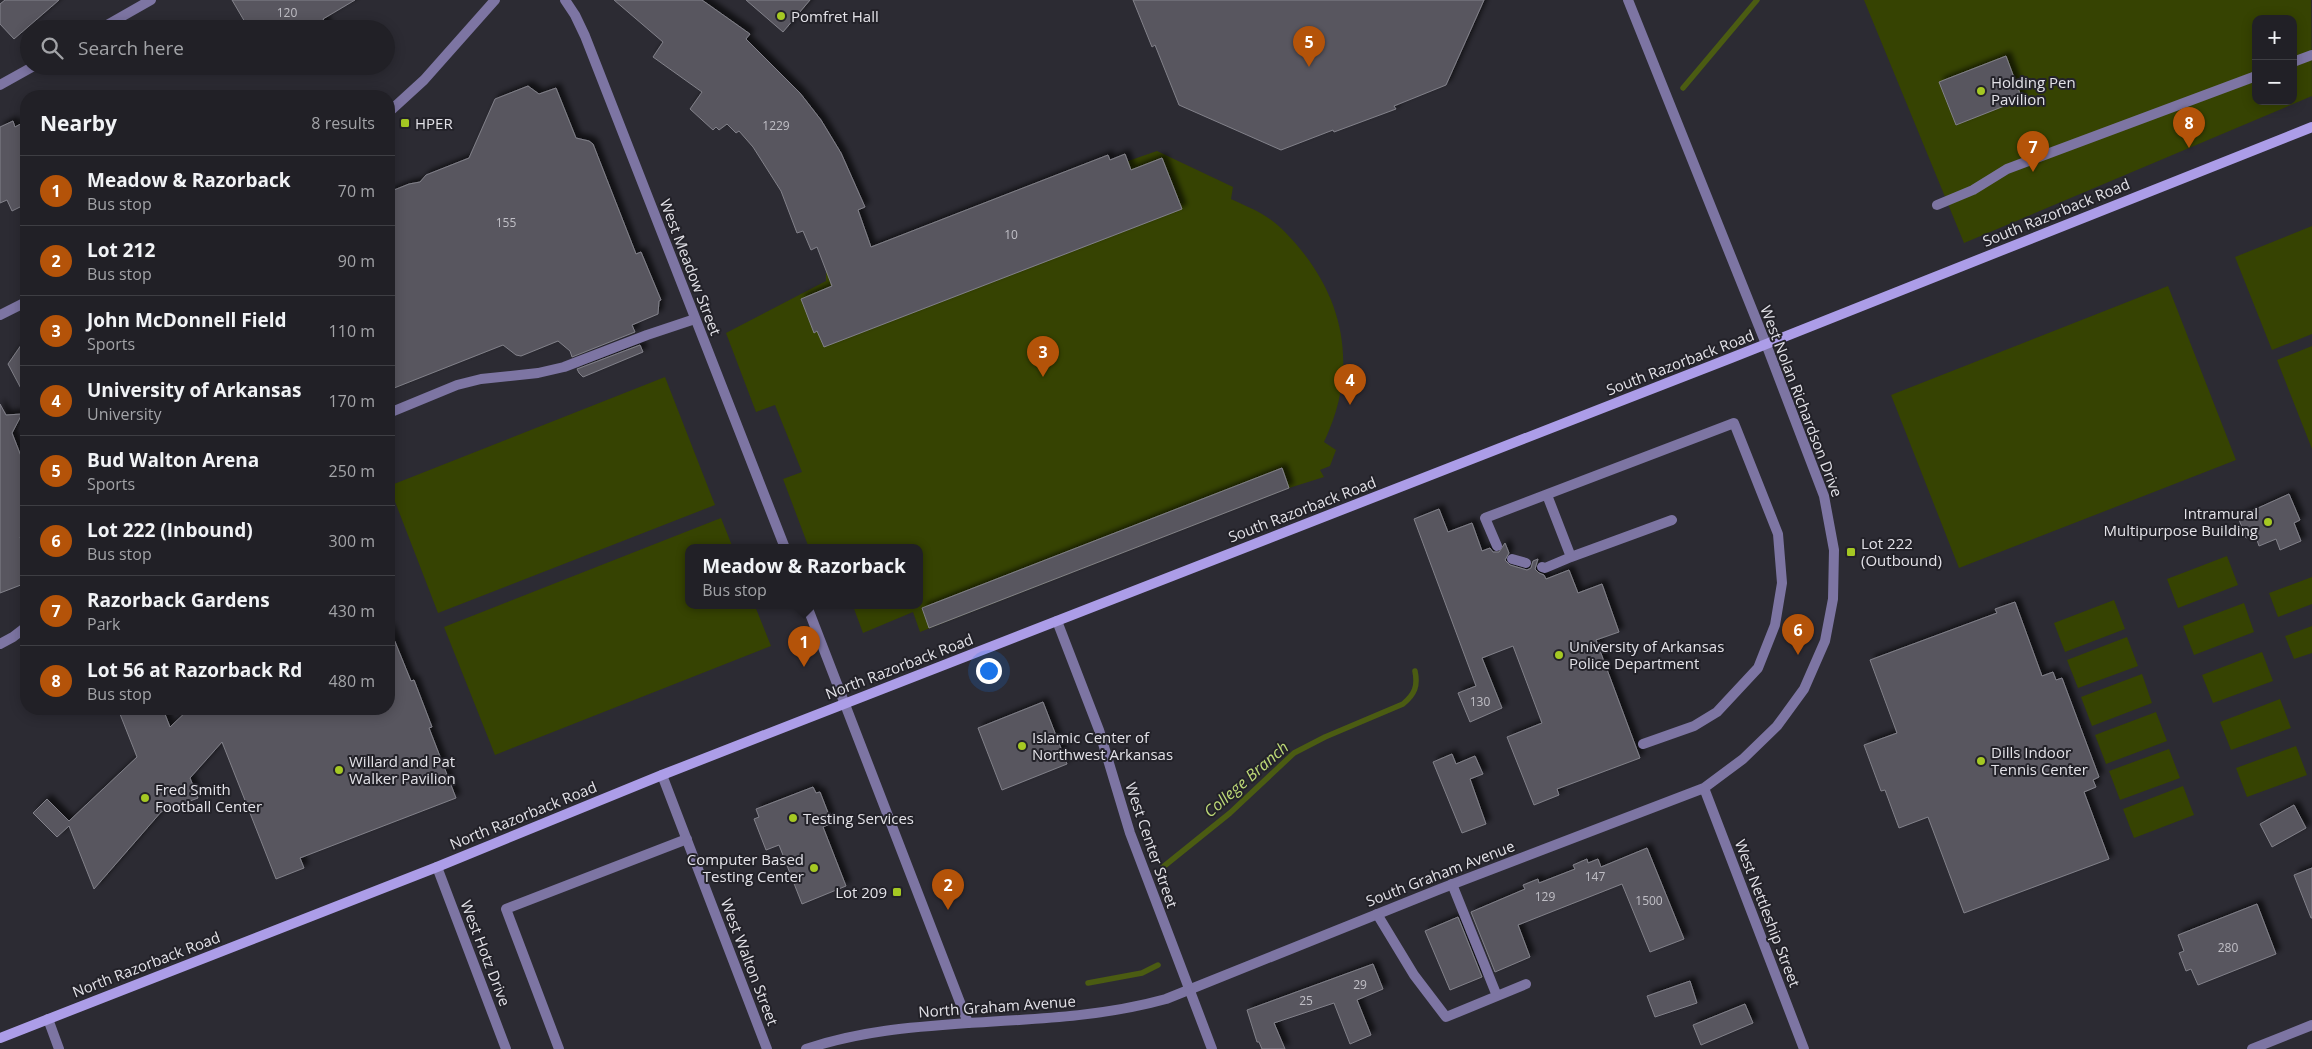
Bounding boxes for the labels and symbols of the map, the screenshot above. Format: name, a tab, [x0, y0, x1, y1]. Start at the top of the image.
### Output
house number: 120	[277, 4, 297, 21]
place label: Pomfret Hall	[791, 6, 879, 26]
marker: Pomfret Hall	[775, 10, 787, 22]
pin: 5	[1293, 26, 1325, 67]
place label: Holding Pen Pavilion	[1991, 72, 2076, 109]
marker: Holding Pen Pavilion	[1975, 85, 1987, 97]
pin: 8	[2173, 107, 2205, 148]
place label: HPER	[415, 113, 453, 133]
marker: HPER	[399, 117, 411, 129]
house number: 1229	[762, 117, 790, 134]
pin: 7	[2017, 131, 2049, 172]
street label: South Razorback Road	[1979, 173, 2133, 251]
street label: West Meadow Street	[656, 196, 726, 338]
house number: 155	[496, 214, 516, 231]
house number: 10	[1004, 226, 1018, 243]
street label: West Nolan Richardson Drive	[1756, 303, 1848, 499]
street label: South Razorback Road	[1603, 325, 1757, 399]
pin: 3	[1027, 336, 1059, 377]
pin: 4	[1334, 364, 1366, 405]
street label: South Razorback Road	[1225, 472, 1379, 546]
place label: Intramural Multipurpose Building	[2103, 503, 2258, 540]
marker: Intramural Multipurpose Building	[2262, 516, 2274, 528]
place label: Lot 222 (Outbound)	[1861, 533, 1942, 570]
marker: Lot 222 (Outbound)	[1845, 546, 1857, 558]
pin: 6	[1782, 614, 1814, 655]
pin: 1	[788, 626, 820, 667]
street label: North Razorback Road	[822, 629, 976, 703]
place label: University of Arkansas Police Department	[1569, 636, 1724, 673]
marker: University of Arkansas Police Department	[1553, 649, 1565, 661]
your location	[976, 658, 1002, 684]
house number: 130	[1470, 693, 1490, 710]
place label: Islamic Center of Northwest Arkansas	[1032, 727, 1173, 764]
water label: College Branch	[1199, 736, 1293, 822]
marker: Islamic Center of Northwest Arkansas	[1016, 740, 1028, 752]
place label: Dills Indoor Tennis Center	[1991, 742, 2088, 779]
place label: Willard and Pat Walker Pavilion	[349, 751, 456, 788]
marker: Dills Indoor Tennis Center	[1975, 755, 1987, 767]
marker: Willard and Pat Walker Pavilion	[333, 764, 345, 776]
street label: North Razorback Road	[446, 776, 600, 854]
place label: Fred Smith Football Center	[155, 779, 262, 816]
street label: West Center Street	[1121, 780, 1183, 910]
marker: Fred Smith Football Center	[139, 792, 151, 804]
place label: Testing Services	[803, 808, 914, 828]
marker: Testing Services	[787, 812, 799, 824]
street label: South Graham Avenue	[1363, 835, 1517, 911]
street label: West Nettleship Street	[1731, 836, 1805, 990]
place label: Computer Based Testing Center	[687, 849, 804, 886]
marker: Computer Based Testing Center	[808, 862, 820, 874]
house number: 147	[1585, 868, 1605, 885]
pin: 2	[932, 869, 964, 910]
place label: Lot 209	[835, 882, 887, 902]
marker: Lot 209	[891, 886, 903, 898]
house number: 129	[1535, 888, 1555, 905]
house number: 1500	[1635, 892, 1663, 909]
street label: West Walton Street	[717, 896, 783, 1028]
street label: West Hotz Drive	[457, 897, 515, 1009]
street label: North Razorback Road	[69, 927, 223, 1001]
house number: 280	[2218, 939, 2238, 956]
house number: 29	[1353, 976, 1367, 993]
street label: North Graham Avenue	[918, 991, 1076, 1021]
house number: 25	[1299, 992, 1313, 1009]

